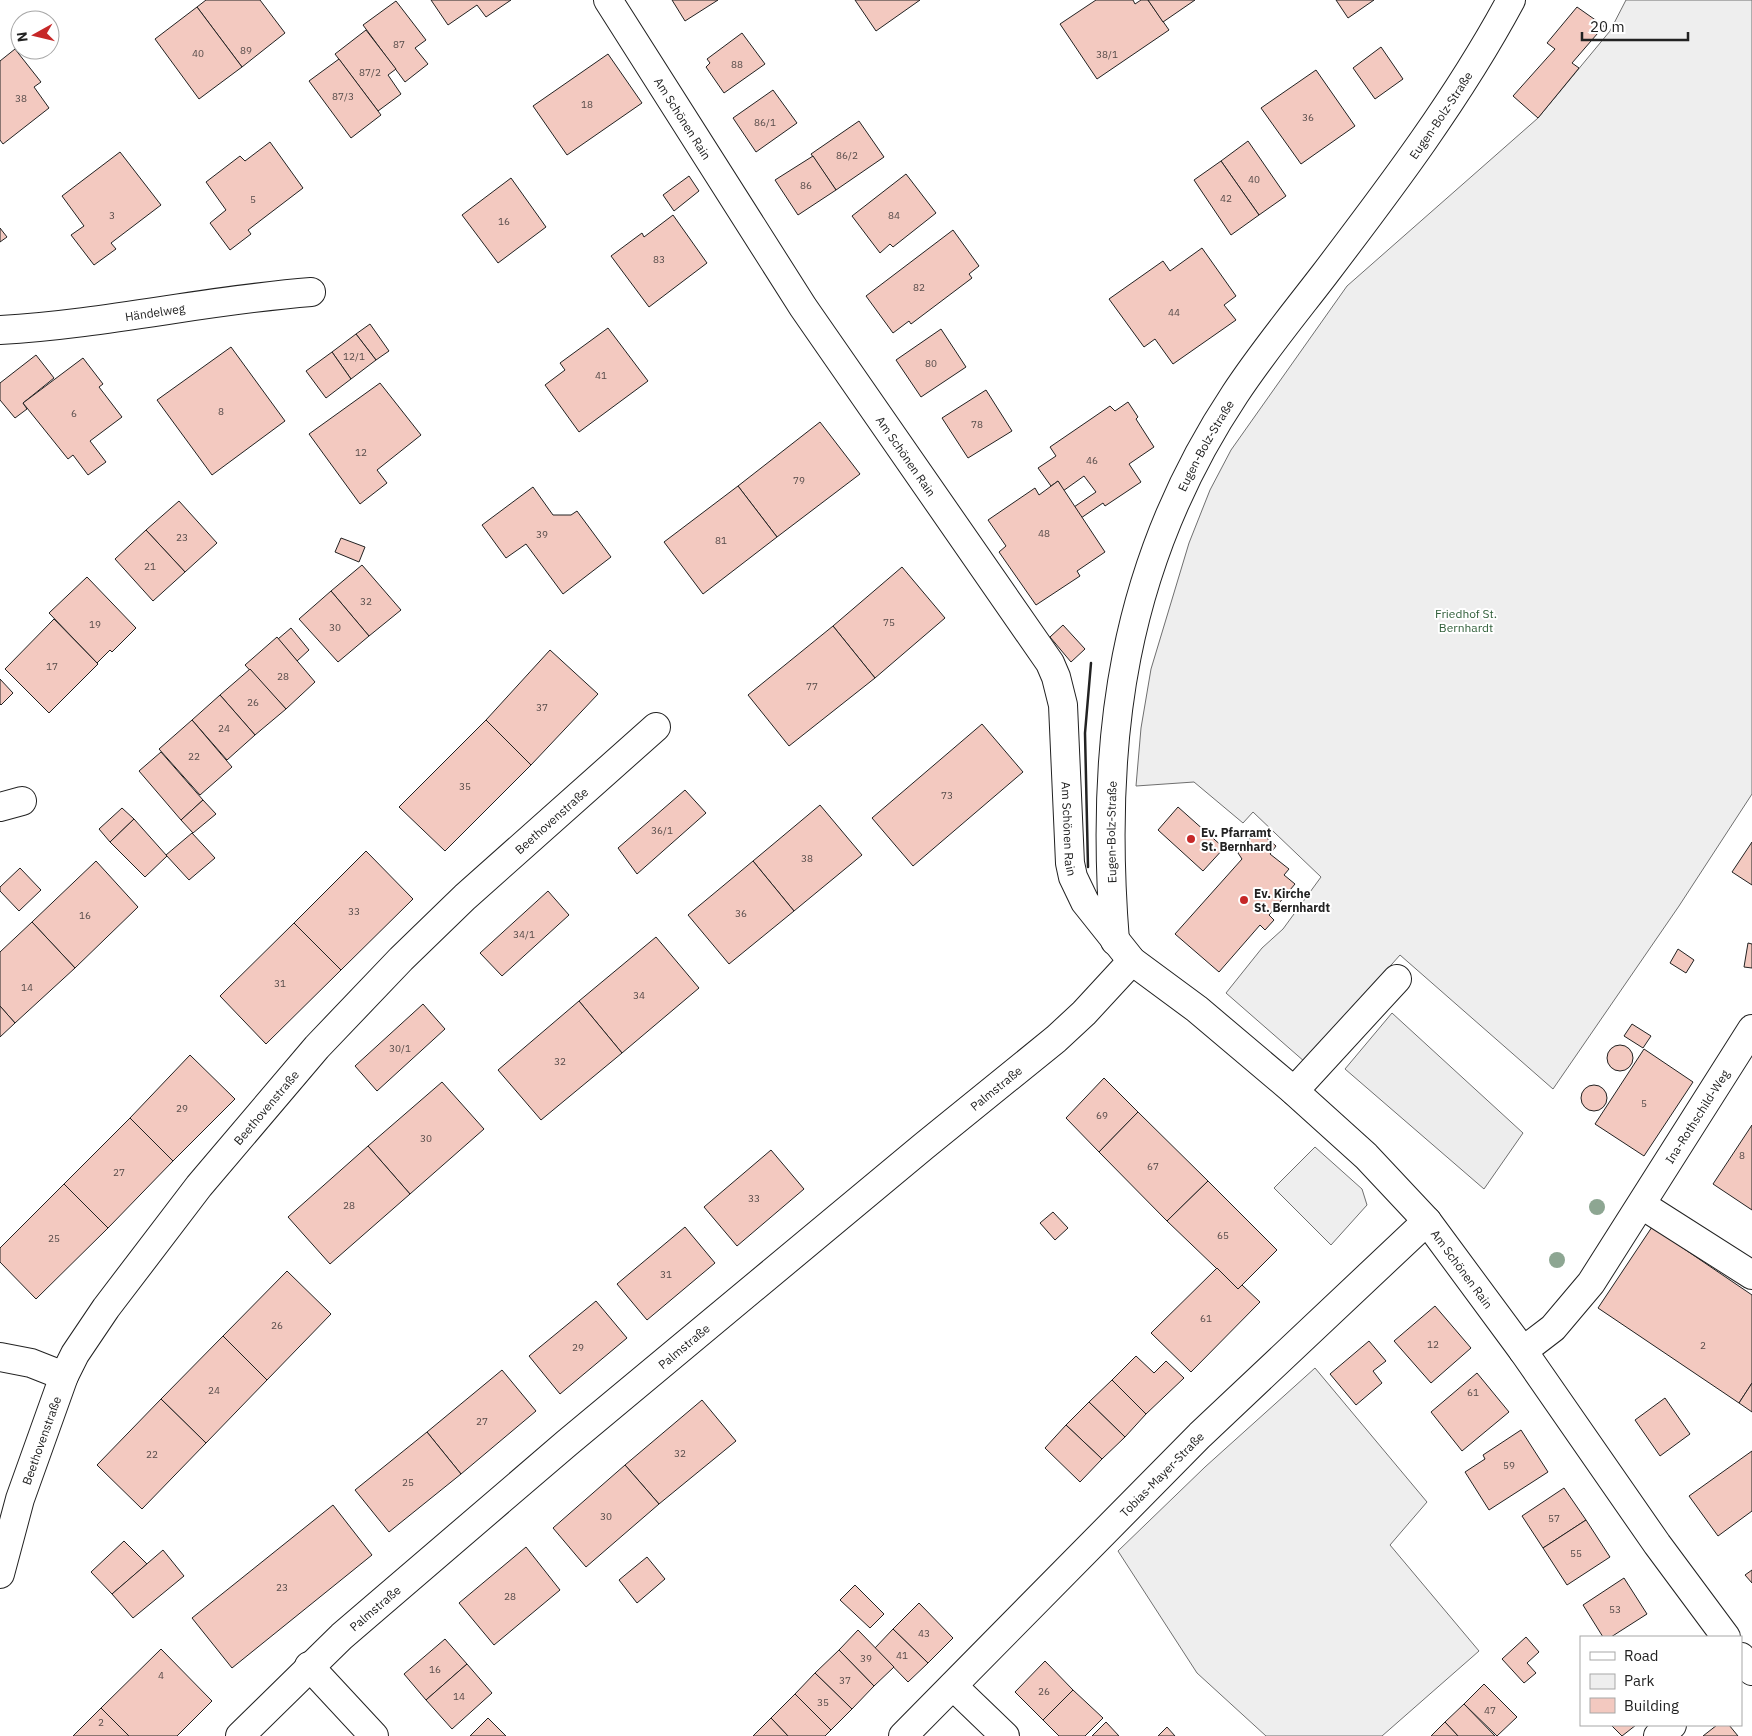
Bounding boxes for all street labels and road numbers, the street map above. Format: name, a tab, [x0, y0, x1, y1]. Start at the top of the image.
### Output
street label: Eugen-Bolz-Straße	[1405, 68, 1475, 162]
street label: Am Schönen Rain	[651, 74, 715, 162]
street label: Händelweg	[124, 300, 187, 324]
street label: Eugen-Bolz-Straße	[1174, 397, 1237, 494]
street label: Am Schönen Rain	[873, 413, 939, 499]
street label: Eugen-Bolz-Straße	[1103, 780, 1119, 883]
street label: Am Schönen Rain	[1059, 781, 1080, 877]
street label: Beethovenstraße	[511, 784, 591, 857]
street label: Palmstraße	[967, 1062, 1025, 1113]
street label: Ina-Rothschild-Weg	[1661, 1066, 1732, 1166]
street label: Beethovenstraße	[230, 1067, 302, 1148]
street label: Am Schönen Rain	[1428, 1226, 1496, 1311]
street label: Palmstraße	[655, 1320, 713, 1372]
street label: Beethovenstraße	[18, 1394, 64, 1487]
street label: Tobias-Mayer-Straße	[1116, 1428, 1207, 1520]
street label: Palmstraße	[346, 1582, 404, 1634]

